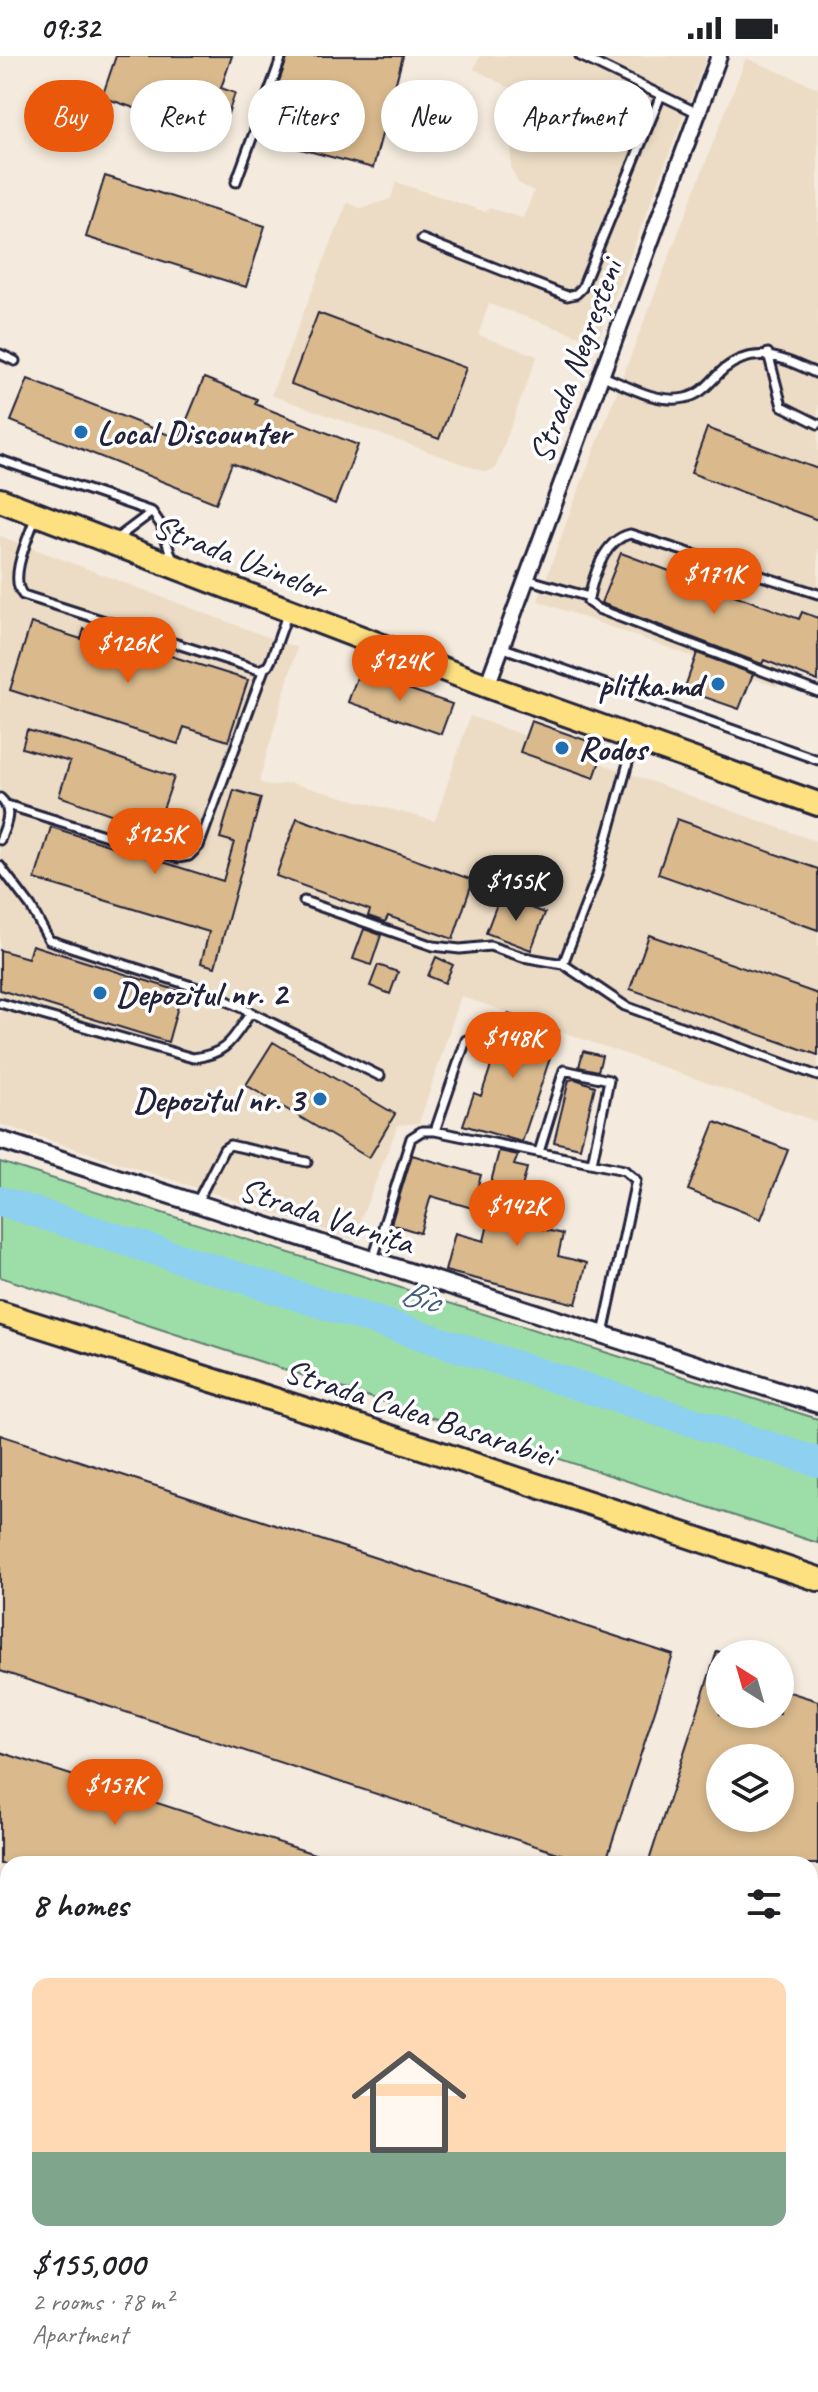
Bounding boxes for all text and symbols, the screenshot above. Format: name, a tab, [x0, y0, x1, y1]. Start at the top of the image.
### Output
text: 09:32	[40, 9, 100, 47]
chip: Buy	[24, 80, 114, 152]
chip: Rent	[130, 80, 232, 152]
chip: Filters	[248, 80, 365, 152]
chip: New	[381, 80, 478, 152]
chip: Apartment	[494, 80, 653, 152]
street label: Strada Negreșteni	[519, 250, 633, 469]
place label: Local Discounter	[97, 411, 294, 454]
marker: Local Discounter	[72, 423, 90, 441]
street label: Strada Uzinelor	[147, 504, 336, 610]
pin: $171K	[658, 548, 770, 616]
text: $171K	[684, 557, 744, 590]
pin: $126K	[72, 617, 184, 685]
text: $126K	[98, 626, 158, 659]
pin: $124K	[344, 635, 456, 703]
text: $124K	[370, 644, 430, 677]
place label: plitka.md	[599, 663, 708, 706]
marker: plitka.md	[709, 675, 727, 693]
place label: Rodos	[578, 727, 649, 770]
marker: Rodos	[553, 739, 571, 757]
pin: $125K	[99, 808, 211, 876]
text: $125K	[125, 817, 185, 850]
pin: $155K	[460, 855, 572, 923]
text: $155K	[486, 864, 546, 897]
place label: Depozitul nr. 2	[116, 972, 289, 1015]
marker: Depozitul nr. 2	[91, 984, 109, 1002]
pin: $148K	[457, 1012, 569, 1080]
text: $148K	[483, 1021, 543, 1054]
place label: Depozitul nr. 3	[133, 1078, 307, 1121]
marker: Depozitul nr. 3	[311, 1090, 329, 1108]
street label: Strada Varnița	[234, 1167, 421, 1264]
pin: $142K	[461, 1180, 573, 1248]
text: $142K	[487, 1189, 547, 1222]
water label: Bîc	[395, 1268, 450, 1325]
street label: Strada Calea Basarabiei	[279, 1349, 564, 1478]
north arrow	[706, 1640, 794, 1728]
map controls	[706, 1640, 794, 1832]
button: layers	[706, 1744, 794, 1832]
pin: $157K	[59, 1759, 171, 1827]
text: $157K	[85, 1768, 145, 1801]
icon: filters	[742, 1882, 786, 1926]
text: 8 homes	[32, 1883, 128, 1926]
icon: home	[337, 2030, 481, 2174]
text: $155,000	[32, 2242, 145, 2285]
text: 2 rooms · 78 m²	[32, 2285, 173, 2318]
text: Apartment	[32, 2318, 128, 2351]

